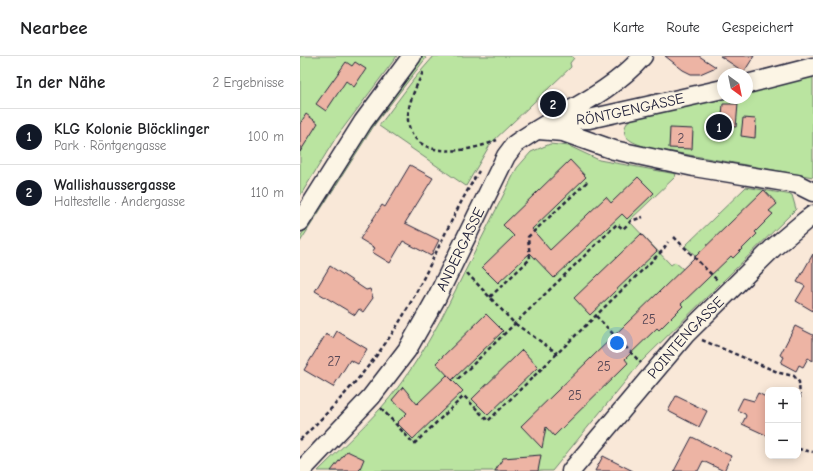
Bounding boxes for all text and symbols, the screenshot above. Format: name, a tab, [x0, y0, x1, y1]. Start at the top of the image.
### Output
text: Nearbee	[20, 17, 88, 39]
text: Karte	[613, 19, 644, 36]
text: Route	[666, 19, 700, 36]
text: Gespeichert	[722, 19, 793, 36]
north arrow	[717, 68, 753, 104]
text: In der Nähe	[16, 73, 105, 92]
text: 2 Ergebnisse	[212, 75, 284, 90]
pin: 2	[540, 89, 566, 119]
street label: RÖNTGENGASSE	[576, 89, 686, 129]
pin: 1	[706, 112, 732, 142]
text: KLG Kolonie Blöcklinger	[54, 120, 209, 138]
text: 1	[26, 129, 32, 144]
text: 100 m	[248, 129, 284, 144]
house number: 2	[678, 131, 685, 146]
text: Park · Röntgengasse	[54, 138, 166, 153]
text: Wallishaussergasse	[54, 176, 176, 194]
text: 2	[26, 185, 32, 200]
text: 110 m	[251, 185, 284, 200]
text: Haltestelle · Andergasse	[54, 194, 185, 209]
street label: ANDERGASSE	[432, 204, 488, 294]
street label: POINTENGASSE	[643, 293, 728, 382]
house number: 25	[642, 312, 656, 327]
your location	[607, 333, 627, 353]
house number: 27	[328, 354, 340, 369]
house number: 25	[597, 359, 611, 374]
map controls	[765, 387, 801, 459]
button: +	[765, 387, 801, 423]
house number: 25	[568, 388, 582, 403]
button: −	[765, 423, 801, 459]

